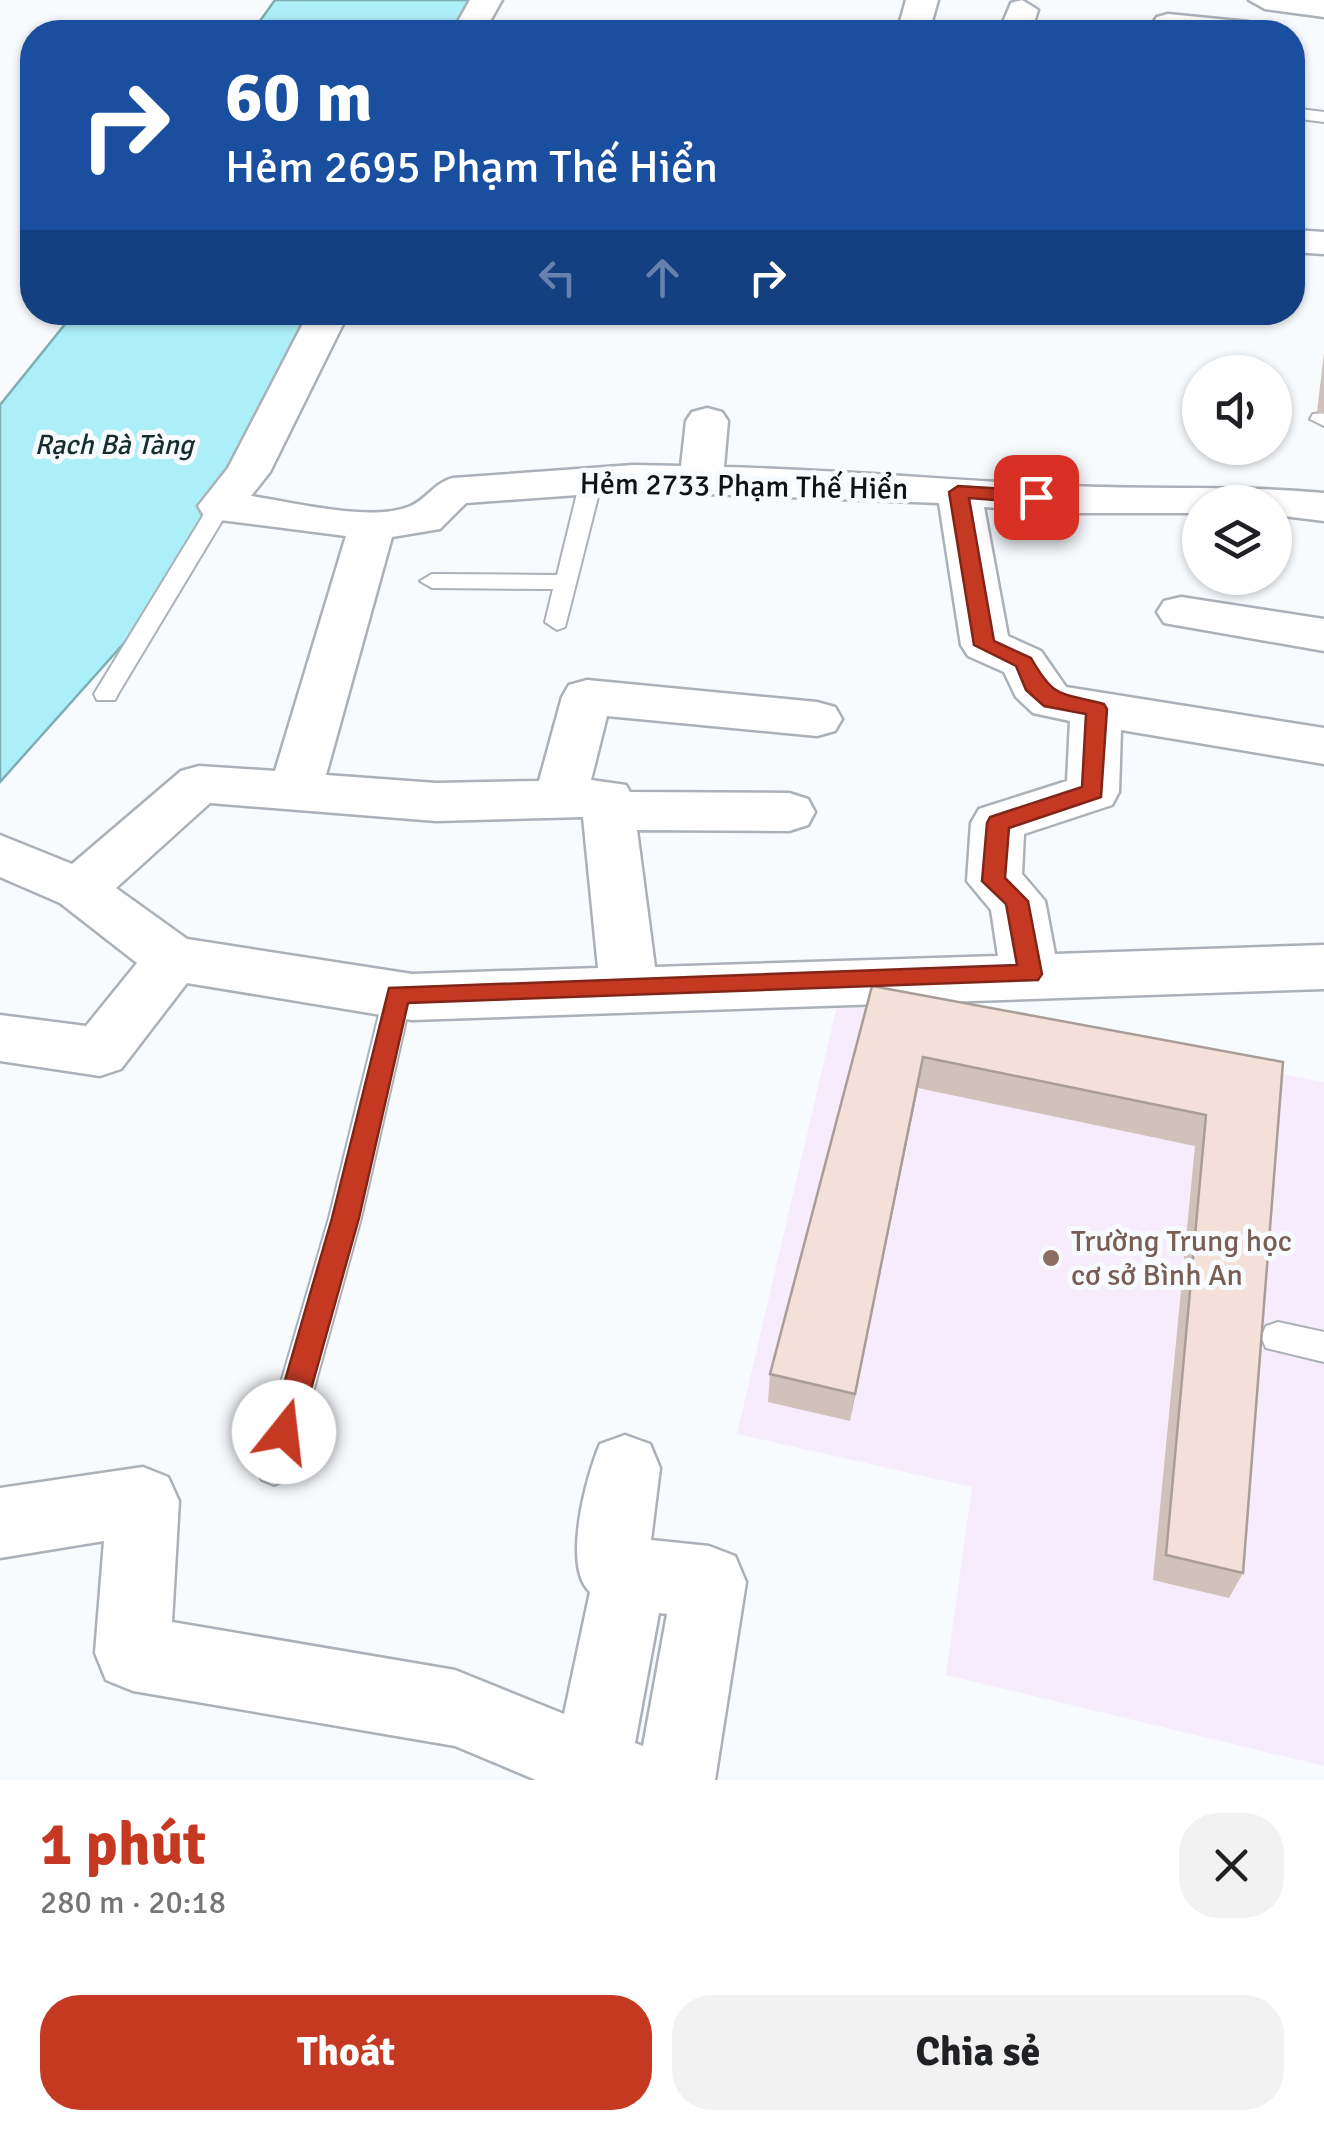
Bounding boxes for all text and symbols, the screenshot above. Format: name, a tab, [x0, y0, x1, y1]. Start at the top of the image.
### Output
text: 60 m	[225, 54, 373, 140]
icon: right	[60, 60, 190, 190]
text: Hẻm 2695 Phạm Thế Hiển	[225, 140, 718, 195]
icon: left	[530, 250, 585, 305]
icon: ahead	[635, 250, 690, 305]
icon: right	[740, 250, 795, 305]
map controls	[1182, 355, 1292, 595]
button: sound	[1182, 355, 1292, 465]
water label: Rạch Bà Tàng	[34, 428, 196, 462]
pin	[994, 455, 1079, 540]
street label: Hẻm 2733 Phạm Thế Hiển	[579, 465, 909, 508]
icon: arrive	[1009, 470, 1064, 525]
button: layers	[1182, 485, 1292, 595]
place label: Trường Trung học cơ sở Bình An	[1071, 1223, 1292, 1294]
marker: Trường Trung học cơ sở Bình An	[1040, 1247, 1062, 1269]
position arrow	[232, 1380, 336, 1484]
text: 1 phút	[40, 1808, 206, 1882]
button: close	[1179, 1813, 1284, 1918]
text: 280 m · 20:18	[40, 1883, 226, 1922]
button: Thoát	[40, 1995, 652, 2110]
button: Chia sẻ	[672, 1995, 1284, 2110]

